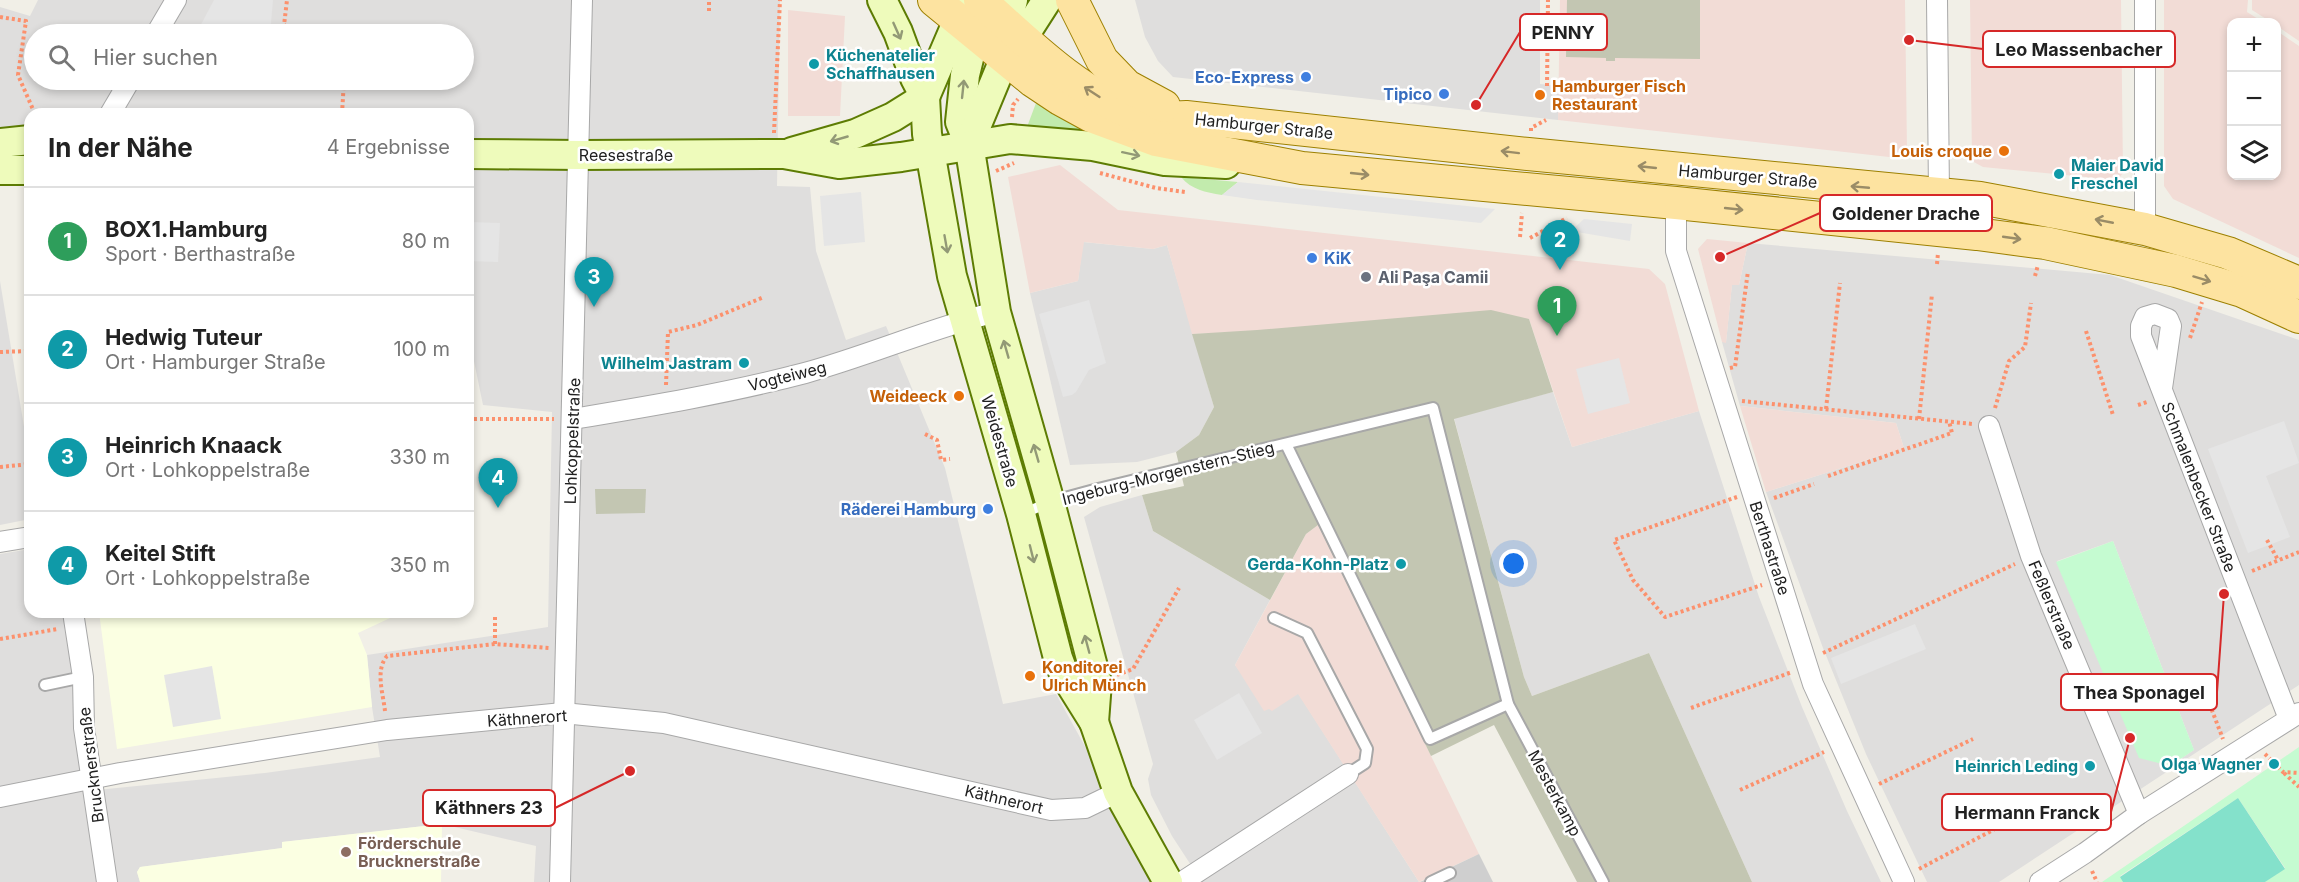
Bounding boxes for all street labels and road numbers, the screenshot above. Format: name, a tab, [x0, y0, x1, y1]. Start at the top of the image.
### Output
street label: Hamburger Straße	[1194, 109, 1334, 143]
street label: Reesestraße	[579, 145, 673, 165]
street label: Hamburger Straße	[1678, 160, 1818, 192]
street label: Vogteiweg	[746, 357, 828, 395]
street label: Lohkoppelstraße	[560, 377, 584, 505]
street label: Weidestraße	[977, 393, 1023, 489]
street label: Schmalenbecker Straße	[2157, 399, 2241, 575]
street label: Ingeburg-Morgenstern-Stieg	[1060, 437, 1276, 509]
street label: Berthastraße	[1745, 498, 1795, 598]
street label: Feßlerstraße	[2024, 557, 2080, 653]
street label: Käthnerort	[486, 705, 568, 731]
street label: Brucknerstraße	[74, 706, 108, 824]
street label: Mesterkamp	[1524, 747, 1586, 839]
street label: Käthnerort	[963, 780, 1045, 818]

